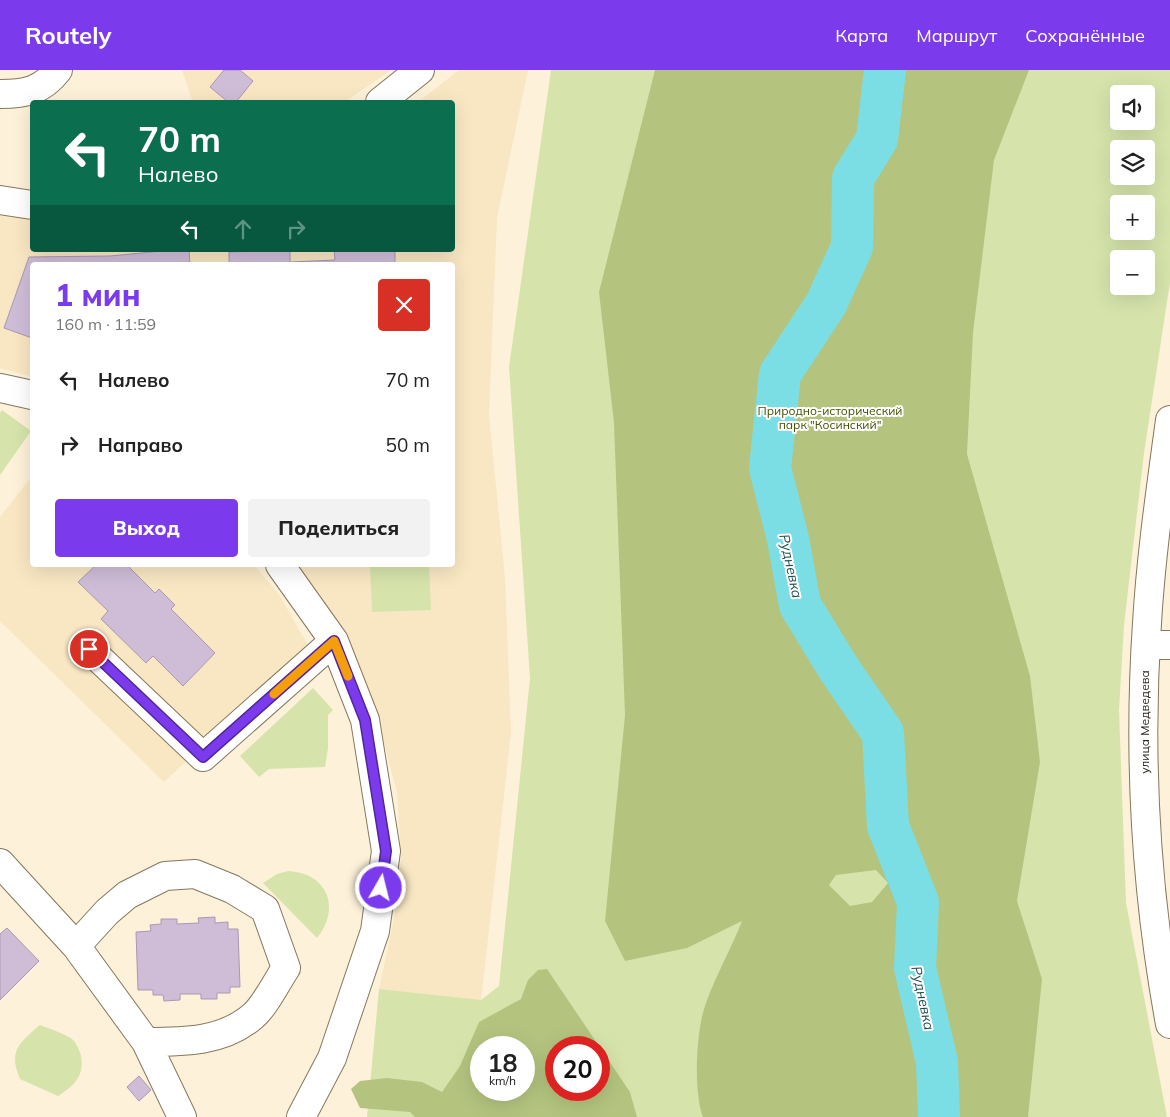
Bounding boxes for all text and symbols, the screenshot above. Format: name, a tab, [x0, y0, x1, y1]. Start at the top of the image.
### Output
text: Routely	[25, 20, 111, 50]
text: Карта	[835, 24, 888, 47]
text: Маршрут	[916, 24, 997, 47]
text: Сохранённые	[1025, 24, 1145, 47]
map controls	[1110, 85, 1155, 295]
button: sound	[1110, 85, 1155, 130]
text: 70 m	[138, 117, 221, 161]
icon: left	[55, 120, 120, 185]
button: layers	[1110, 140, 1155, 185]
text: Налево	[138, 160, 218, 188]
button: +	[1110, 195, 1155, 240]
icon: left	[176, 215, 204, 243]
icon: ahead	[229, 215, 257, 243]
icon: right	[282, 215, 310, 243]
button: −	[1110, 250, 1155, 295]
text: 1 мин	[55, 276, 141, 314]
button: close	[378, 279, 430, 331]
text: 160 m · 11:59	[55, 314, 156, 334]
icon: left	[55, 366, 83, 394]
text: Налево	[98, 368, 170, 392]
text: 70 m	[386, 368, 430, 392]
park label: Природно-исторический парк "Косинский"	[758, 403, 902, 432]
icon: right	[55, 431, 83, 459]
text: Направо	[98, 433, 183, 457]
text: 50 m	[386, 433, 430, 457]
button: Выход	[55, 499, 238, 557]
button: Поделиться	[248, 499, 430, 557]
water label: Рудневка	[775, 532, 807, 600]
pin	[68, 628, 110, 670]
icon: arrive	[75, 635, 103, 663]
street label: улица Медведева	[1137, 670, 1152, 774]
position arrow	[354, 861, 406, 913]
water label: Рудневка	[907, 964, 939, 1032]
speed limit sign: 20	[545, 1036, 610, 1101]
text: 18	[487, 1047, 518, 1078]
text: km/h	[489, 1073, 516, 1088]

